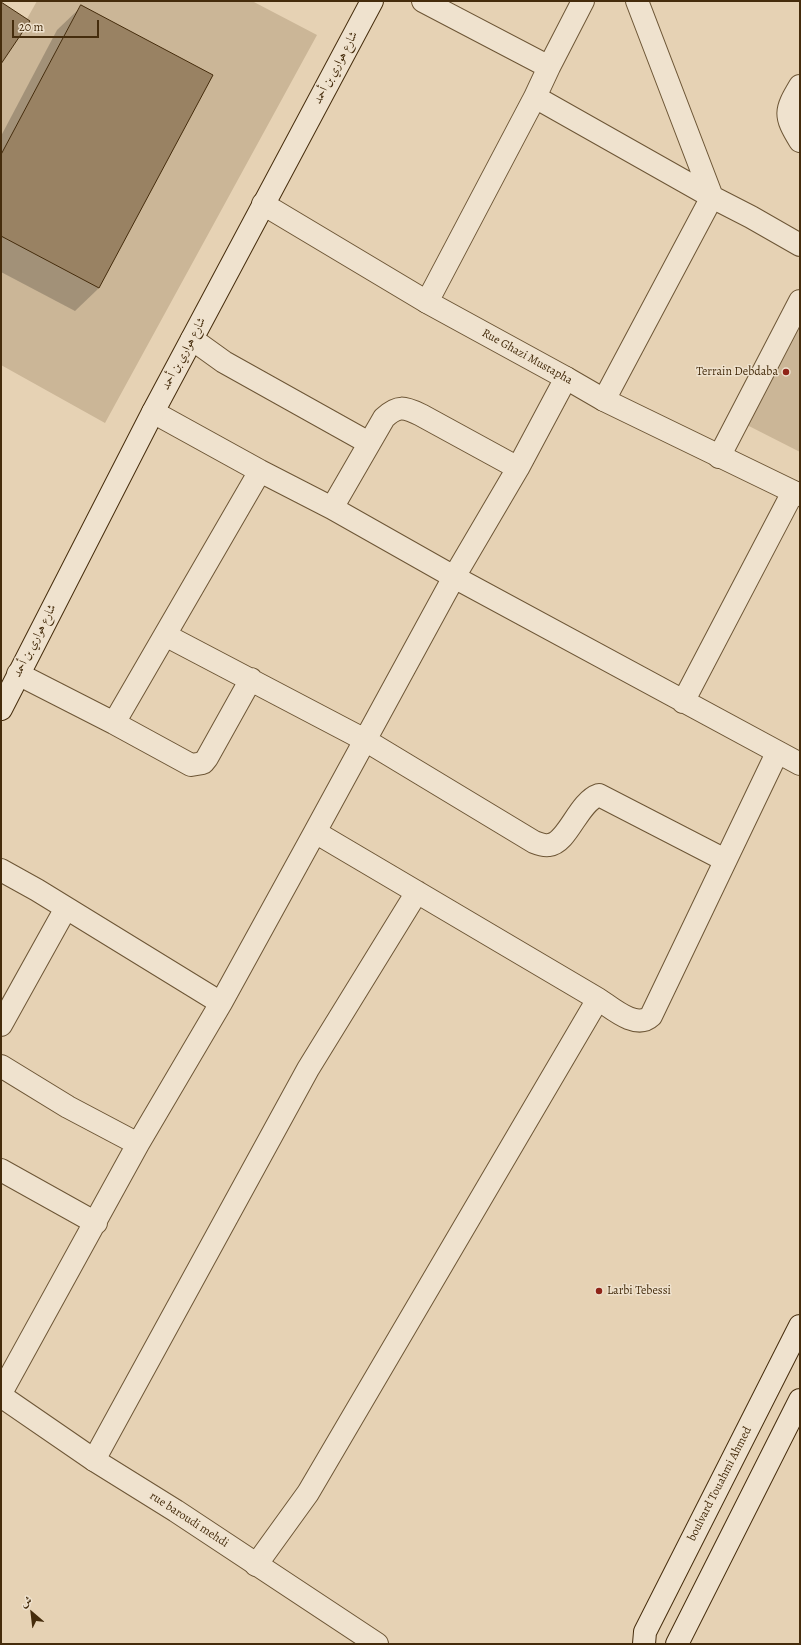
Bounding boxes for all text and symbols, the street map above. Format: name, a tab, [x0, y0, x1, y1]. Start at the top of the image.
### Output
scale bar	[14, 12, 101, 38]
text: 20 m	[19, 19, 43, 35]
street label: شارع هواري بن أحمد	[311, 29, 361, 107]
street label: شارع هواري بن أحمد	[159, 315, 209, 393]
street label: Rue Ghazi Mustapha	[479, 326, 575, 388]
place label: Terrain Debdaba	[696, 365, 778, 379]
marker: Terrain Debdaba	[781, 367, 791, 377]
street label: شارع هواري بن أحمد	[10, 602, 60, 680]
place label: Larbi Tebessi	[607, 1284, 671, 1298]
marker: Larbi Tebessi	[594, 1286, 604, 1296]
street label: boulvard Touahmi Ahmed	[685, 1424, 755, 1544]
street label: rue baroudi mehdi	[147, 1489, 231, 1551]
north arrow	[12, 1593, 52, 1633]
text: ش	[18, 1593, 34, 1611]

